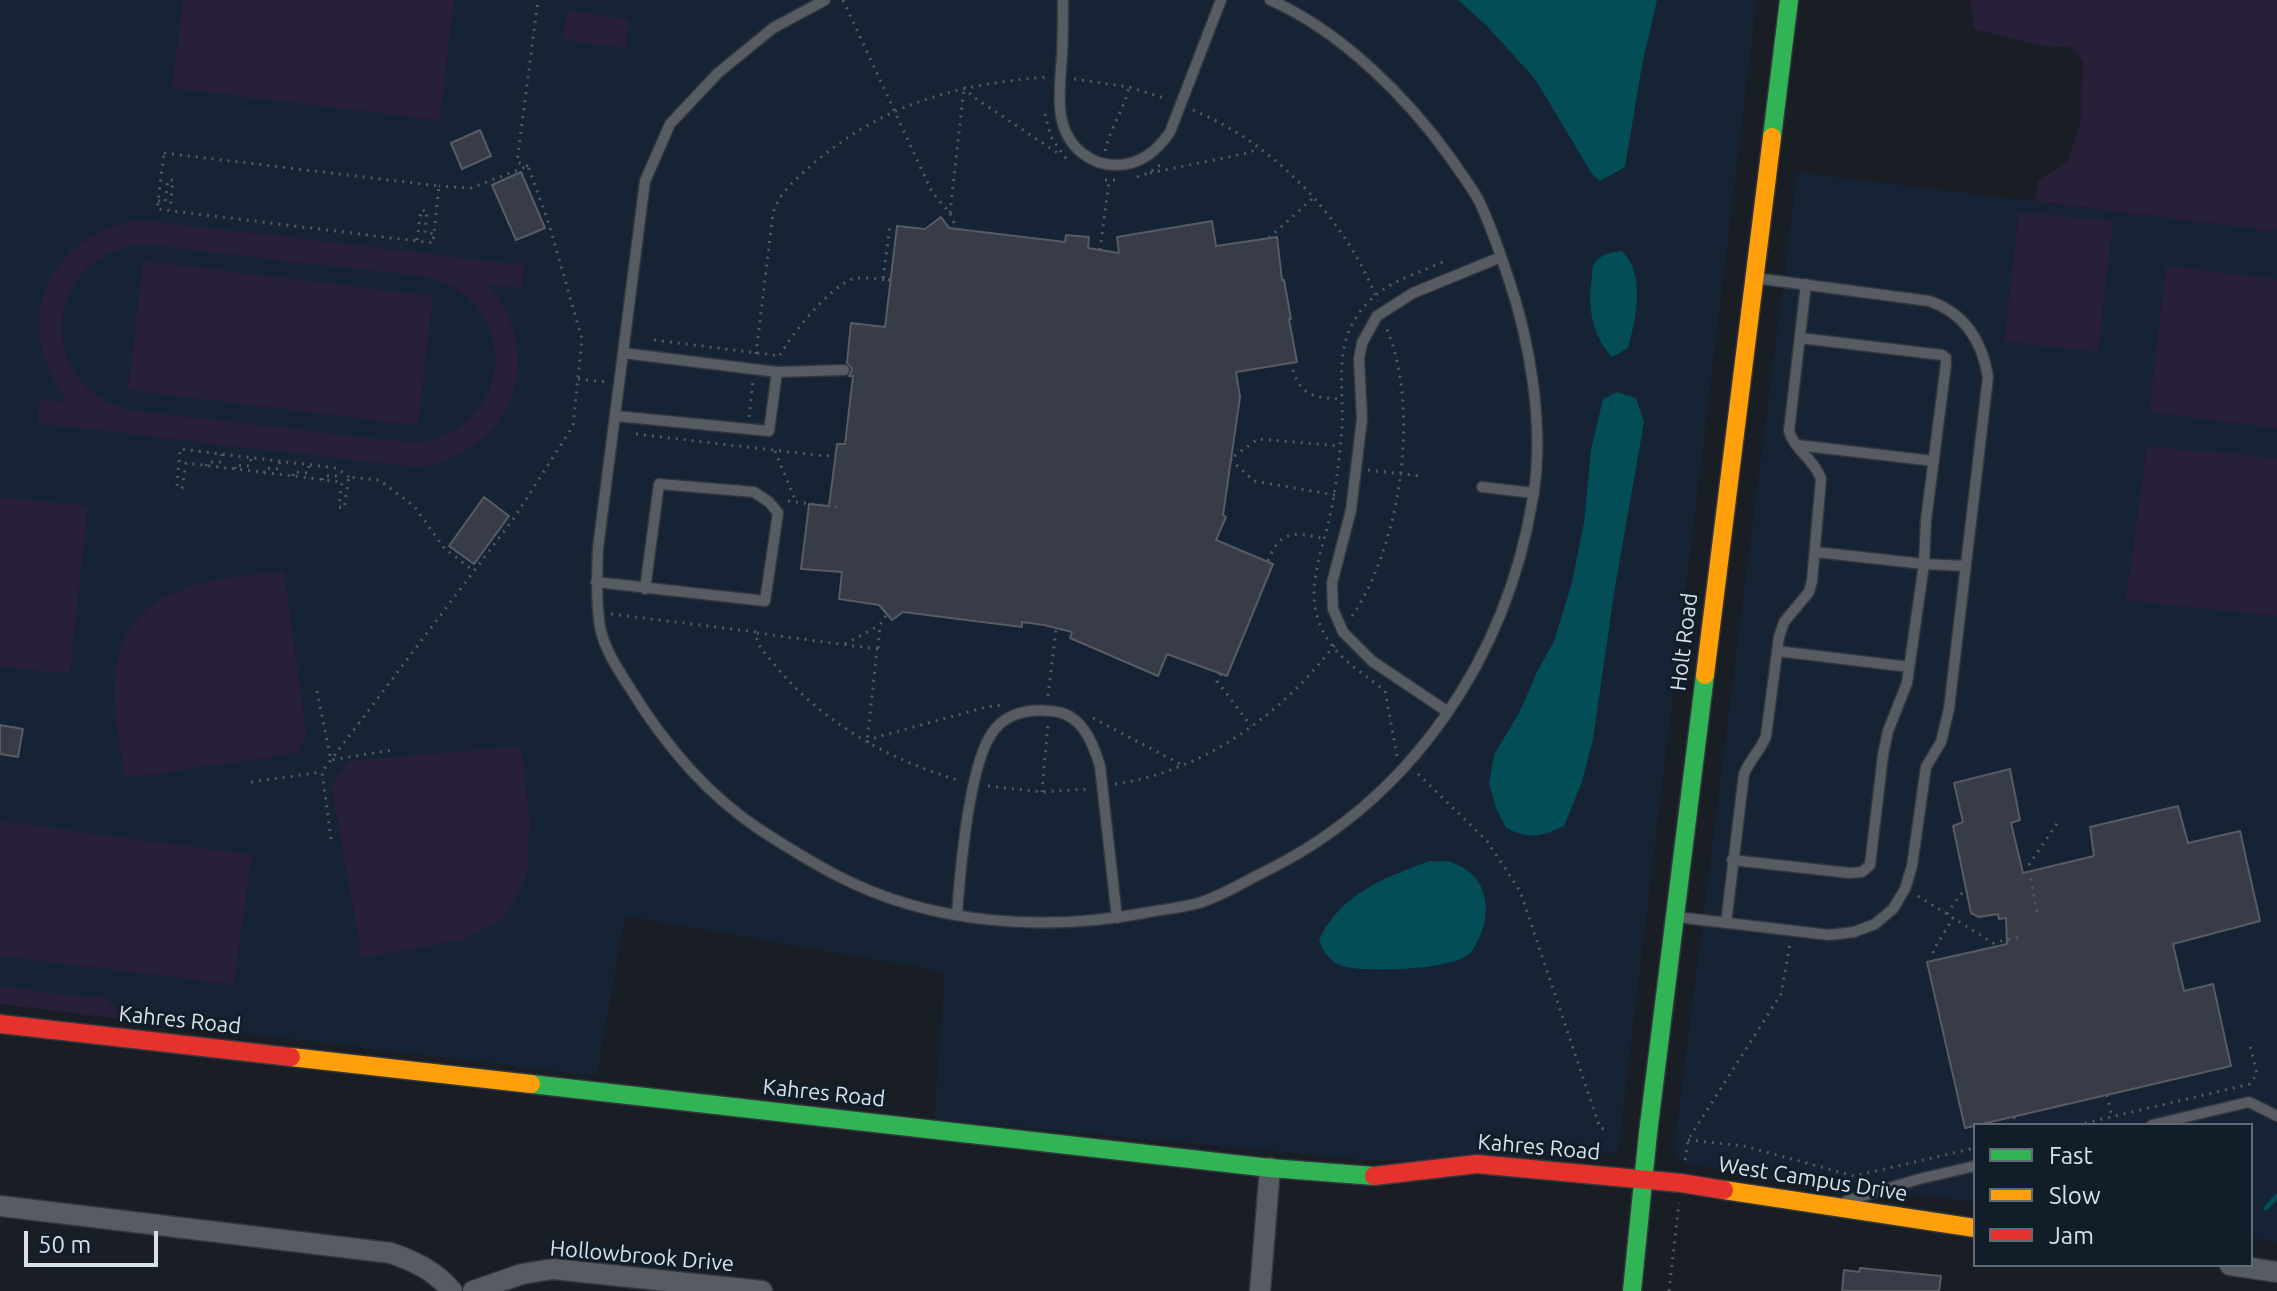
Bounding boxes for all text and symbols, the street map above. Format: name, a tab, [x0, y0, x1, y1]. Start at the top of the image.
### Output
street label: Holt Road	[1665, 592, 1703, 692]
street label: Kahres Road	[117, 1000, 243, 1040]
street label: Kahres Road	[761, 1073, 887, 1113]
legend	[1973, 1123, 2253, 1267]
street label: Kahres Road	[1477, 1128, 1601, 1166]
text: Fast	[2049, 1142, 2093, 1169]
street label: West Campus Drive	[1717, 1151, 1909, 1207]
text: Slow	[2049, 1182, 2101, 1209]
scale bar	[28, 1215, 162, 1265]
text: Jam	[2049, 1222, 2094, 1249]
text: 50 m	[38, 1231, 91, 1258]
street label: Hollowbrook Drive	[549, 1235, 735, 1277]

